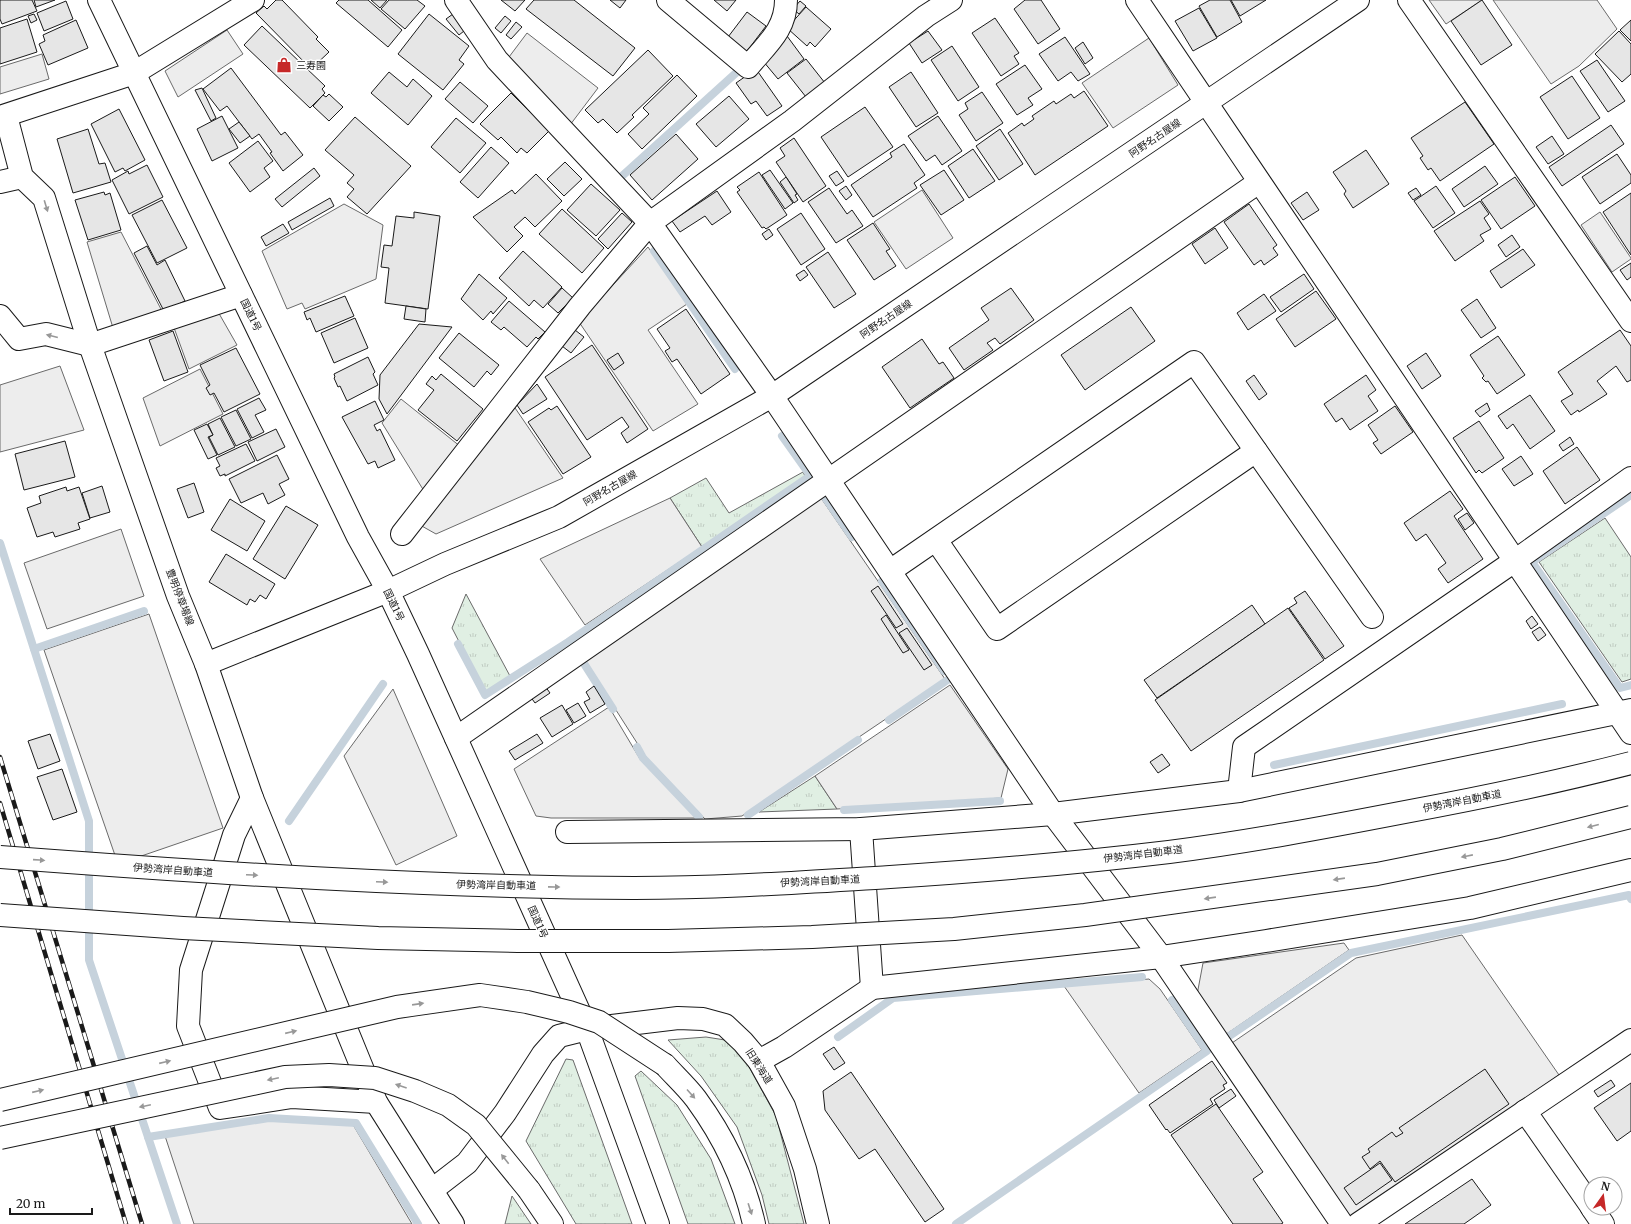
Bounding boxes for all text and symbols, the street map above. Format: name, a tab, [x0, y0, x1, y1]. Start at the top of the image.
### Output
shop icon: 三寿園	[275, 56, 293, 74]
place label: 三寿園	[296, 59, 326, 72]
street label: 阿野名古屋線	[1126, 116, 1184, 160]
one-way arrow	[43, 200, 49, 212]
street label: 国道1号	[238, 297, 264, 333]
street label: 阿野名古屋線	[857, 297, 915, 341]
one-way arrow	[46, 332, 58, 338]
street label: 阿野名古屋線	[581, 467, 639, 509]
street label: 豊明停車場線	[163, 567, 197, 627]
street label: 国道1号	[381, 587, 407, 623]
street label: 伊勢湾岸自動車道	[1421, 787, 1503, 815]
one-way arrow	[1587, 824, 1599, 830]
street label: 伊勢湾岸自動車道	[1103, 843, 1183, 865]
one-way arrow	[1460, 853, 1473, 859]
one-way arrow	[33, 856, 45, 863]
street label: 伊勢湾岸自動車道	[133, 861, 213, 879]
one-way arrow	[246, 872, 259, 878]
street label: 伊勢湾岸自動車道	[780, 872, 860, 890]
one-way arrow	[1333, 876, 1345, 882]
street label: 伊勢湾岸自動車道	[456, 878, 536, 892]
one-way arrow	[376, 879, 389, 885]
one-way arrow	[548, 884, 561, 890]
one-way arrow	[1204, 895, 1216, 901]
street label: 国道1号	[525, 904, 551, 940]
one-way arrow	[412, 1001, 424, 1007]
one-way arrow	[285, 1029, 297, 1035]
street label: 旧東海道	[743, 1046, 775, 1086]
one-way arrow	[159, 1059, 171, 1065]
one-way arrow	[266, 1077, 279, 1083]
one-way arrow	[394, 1083, 406, 1089]
one-way arrow	[32, 1088, 44, 1094]
one-way arrow	[687, 1089, 696, 1099]
one-way arrow	[139, 1104, 152, 1110]
one-way arrow	[501, 1154, 509, 1165]
north arrow	[1583, 1176, 1623, 1216]
text: N	[1600, 1178, 1612, 1194]
scale bar	[10, 1190, 92, 1216]
text: 20 m	[16, 1196, 45, 1211]
one-way arrow	[747, 1203, 753, 1215]

